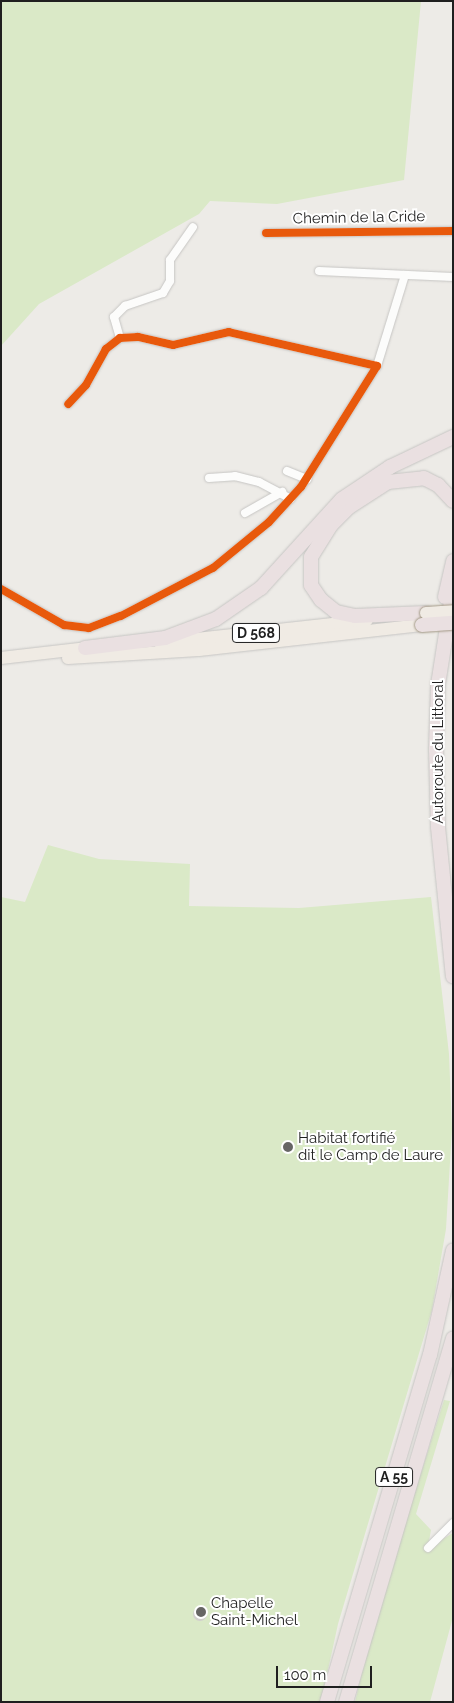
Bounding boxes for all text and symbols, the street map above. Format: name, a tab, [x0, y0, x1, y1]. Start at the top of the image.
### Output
street label: Chemin de la Cride	[293, 208, 425, 228]
road number: D 568	[231, 622, 281, 644]
street label: Autoroute du Littoral	[430, 680, 448, 824]
place label: Habitat fortifié dit le Camp de Laure	[298, 1129, 443, 1164]
marker: Habitat fortifié dit le Camp de Laure	[282, 1141, 294, 1153]
road number: A 55	[374, 1465, 414, 1488]
place label: Chapelle Saint-Michel	[211, 1594, 298, 1629]
marker: Chapelle Saint-Michel	[195, 1606, 207, 1618]
scale bar	[279, 1656, 375, 1688]
text: 100 m	[284, 1666, 326, 1684]

